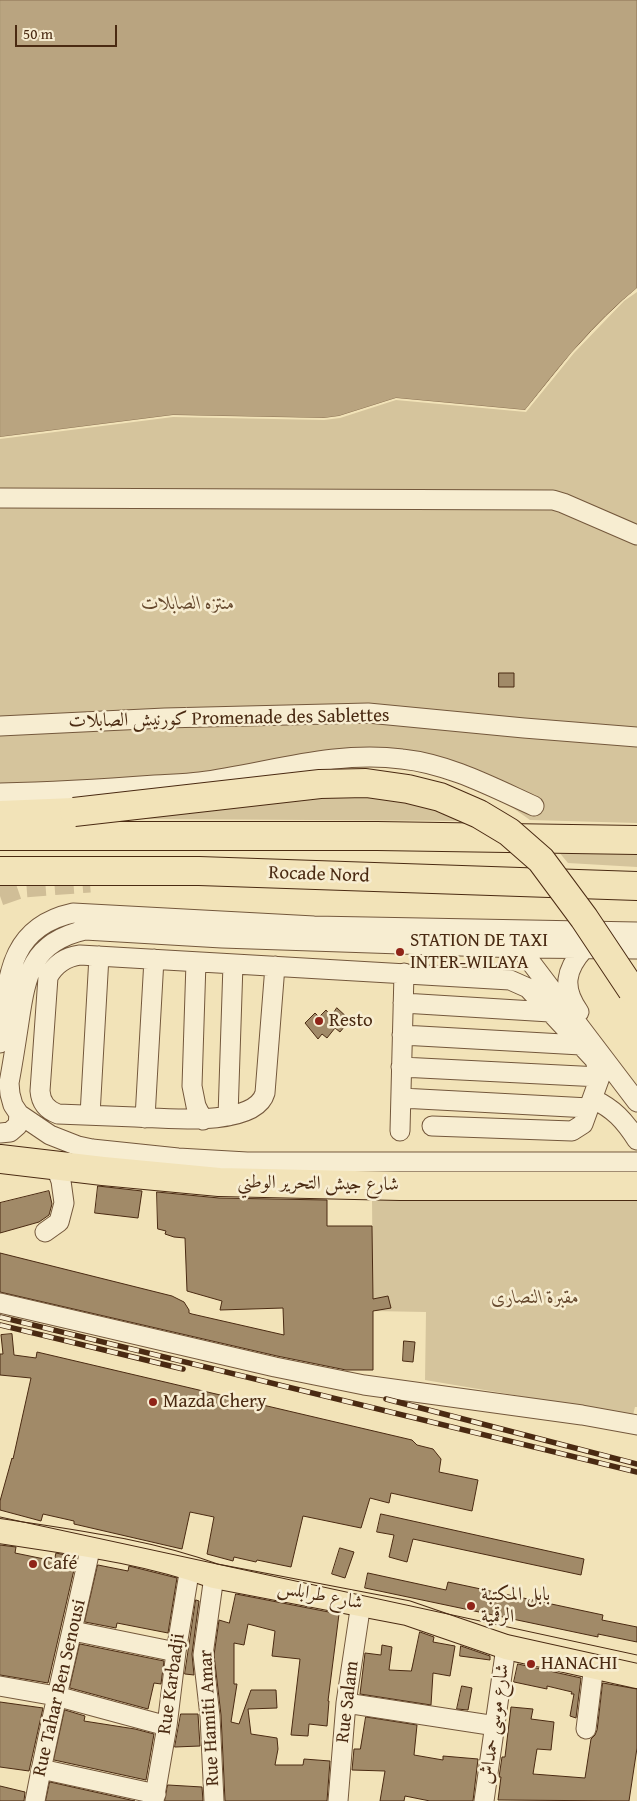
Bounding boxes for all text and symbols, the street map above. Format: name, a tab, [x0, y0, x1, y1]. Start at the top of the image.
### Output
scale bar	[18, 15, 120, 47]
text: 50 m	[23, 23, 53, 44]
park label: منتزه الصابلات	[141, 593, 235, 615]
street label: كورنيش الصابلات Promenade des Sablettes	[68, 705, 390, 733]
street label: Rocade Nord	[268, 862, 370, 888]
place label: STATION DE TAXI INTER-WILAYA	[410, 930, 548, 974]
marker: STATION DE TAXI INTER-WILAYA	[394, 946, 406, 958]
place label: Resto	[329, 1010, 373, 1032]
marker: Resto	[313, 1015, 325, 1027]
street label: شارع جيش التحرير الوطني	[237, 1171, 399, 1197]
park label: مقبرة النصارى	[491, 1287, 579, 1309]
place label: Mazda Chery	[163, 1391, 266, 1413]
marker: Mazda Chery	[147, 1396, 159, 1408]
place label: Café	[43, 1553, 77, 1575]
marker: Café	[27, 1558, 39, 1570]
street label: شارع طرابلس	[275, 1577, 365, 1615]
place label: بابل المكتبة الرقمية	[481, 1584, 550, 1628]
street label: Rue Tahar Ben Senousi	[29, 1597, 91, 1779]
marker: بابل المكتبة الرقمية	[465, 1600, 477, 1612]
street label: Rue Karbadji	[154, 1632, 190, 1736]
street label: Rue Hamiti Amar	[195, 1649, 225, 1787]
place label: HANACHI	[541, 1653, 618, 1675]
marker: HANACHI	[525, 1658, 537, 1670]
street label: Rue Salam	[332, 1660, 364, 1744]
street label: شارع موسى حمداش	[475, 1662, 515, 1786]

